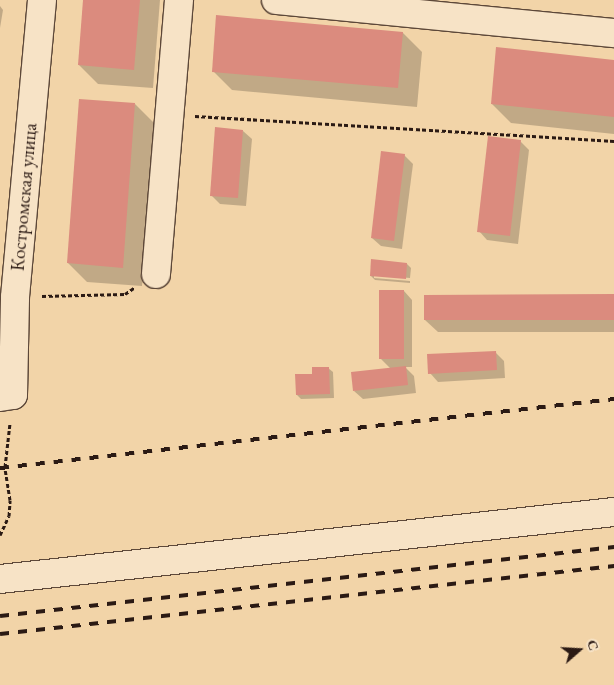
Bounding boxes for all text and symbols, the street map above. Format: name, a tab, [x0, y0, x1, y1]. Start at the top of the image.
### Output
street label: Костромская улица	[6, 122, 42, 272]
north arrow	[554, 625, 604, 675]
text: С	[583, 637, 603, 653]

